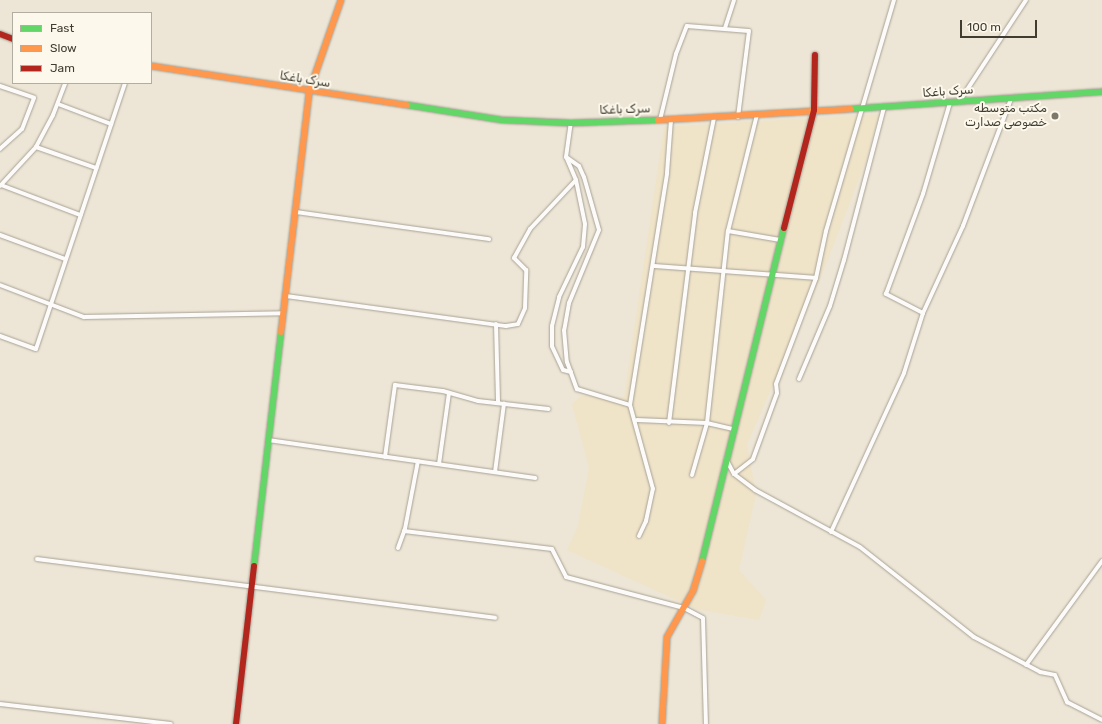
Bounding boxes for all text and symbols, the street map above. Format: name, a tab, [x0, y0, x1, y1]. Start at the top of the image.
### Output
legend	[12, 12, 152, 84]
scale bar	[962, 12, 1039, 38]
text: 100 m	[967, 20, 1001, 34]
text: Fast	[50, 21, 74, 35]
text: Slow	[50, 41, 77, 55]
text: Jam	[50, 61, 75, 75]
street label: سرک باغکا	[279, 69, 331, 91]
street label: سرک باغکا	[922, 83, 974, 101]
street label: سرک باغکا	[599, 102, 651, 118]
place label: مکتب متوسطه خصوصی صدارت	[965, 102, 1047, 130]
marker: مکتب متوسطه خصوصی صدارت	[1050, 111, 1060, 121]

